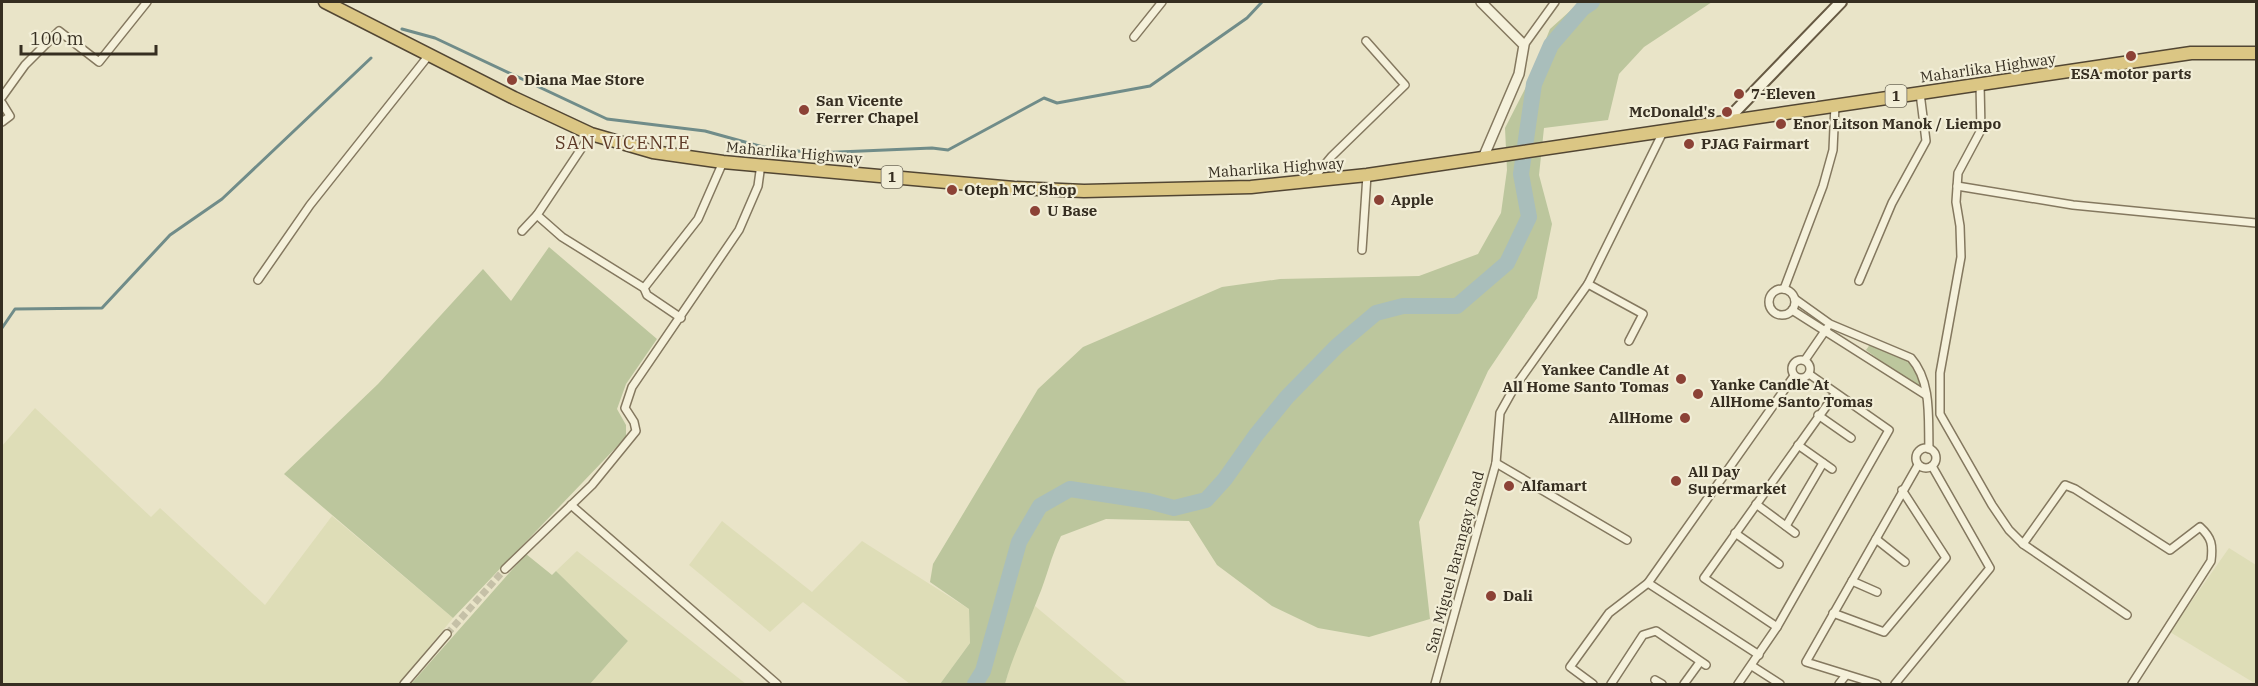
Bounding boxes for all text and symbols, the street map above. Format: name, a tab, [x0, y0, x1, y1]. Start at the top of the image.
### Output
scale bar	[21, 18, 156, 56]
text: 100 m	[30, 27, 84, 50]
street label: Maharlika Highway	[1919, 49, 2057, 86]
marker: ESA motor parts	[2124, 49, 2138, 63]
place label: ESA motor parts	[2071, 64, 2191, 83]
place label: Diana Mae Store	[524, 70, 645, 89]
marker: Diana Mae Store	[505, 73, 519, 87]
place label: 7-Eleven	[1751, 84, 1816, 103]
road number: 1	[1886, 85, 1906, 107]
marker: 7-Eleven	[1732, 87, 1746, 101]
place label: San Vicente Ferrer Chapel	[816, 91, 919, 127]
place label: McDonald's	[1629, 102, 1715, 121]
marker: San Vicente Ferrer Chapel	[797, 103, 811, 117]
marker: McDonald's	[1720, 105, 1734, 119]
place label: Enor Litson Manok / Liempo	[1793, 114, 2001, 133]
marker: Enor Litson Manok / Liempo	[1774, 117, 1788, 131]
district label: SAN VICENTE	[555, 131, 691, 154]
place label: PJAG Fairmart	[1701, 134, 1810, 153]
street label: Maharlika Highway	[725, 137, 863, 168]
marker: PJAG Fairmart	[1682, 137, 1696, 151]
street label: Maharlika Highway	[1207, 153, 1345, 182]
road number: 1	[882, 166, 902, 188]
place label: Oteph MC Shop	[964, 180, 1077, 199]
marker: Oteph MC Shop	[945, 183, 959, 197]
place label: Apple	[1391, 190, 1434, 209]
marker: Apple	[1372, 193, 1386, 207]
place label: U Base	[1047, 201, 1097, 220]
marker: U Base	[1028, 204, 1042, 218]
place label: Yankee Candle At All Home Santo Tomas	[1503, 360, 1669, 396]
marker: Yankee Candle At All Home Santo Tomas	[1674, 372, 1688, 386]
place label: Yanke Candle At AllHome Santo Tomas	[1710, 375, 1873, 411]
marker: Yanke Candle At AllHome Santo Tomas	[1691, 387, 1705, 401]
place label: AllHome	[1609, 408, 1673, 427]
marker: AllHome	[1678, 411, 1692, 425]
place label: All Day Supermarket	[1688, 462, 1787, 498]
street label: San Miguel Barangay Road	[1421, 469, 1488, 655]
marker: All Day Supermarket	[1669, 474, 1683, 488]
place label: Alfamart	[1521, 476, 1587, 495]
marker: Alfamart	[1502, 479, 1516, 493]
place label: Dali	[1503, 586, 1533, 605]
marker: Dali	[1484, 589, 1498, 603]

